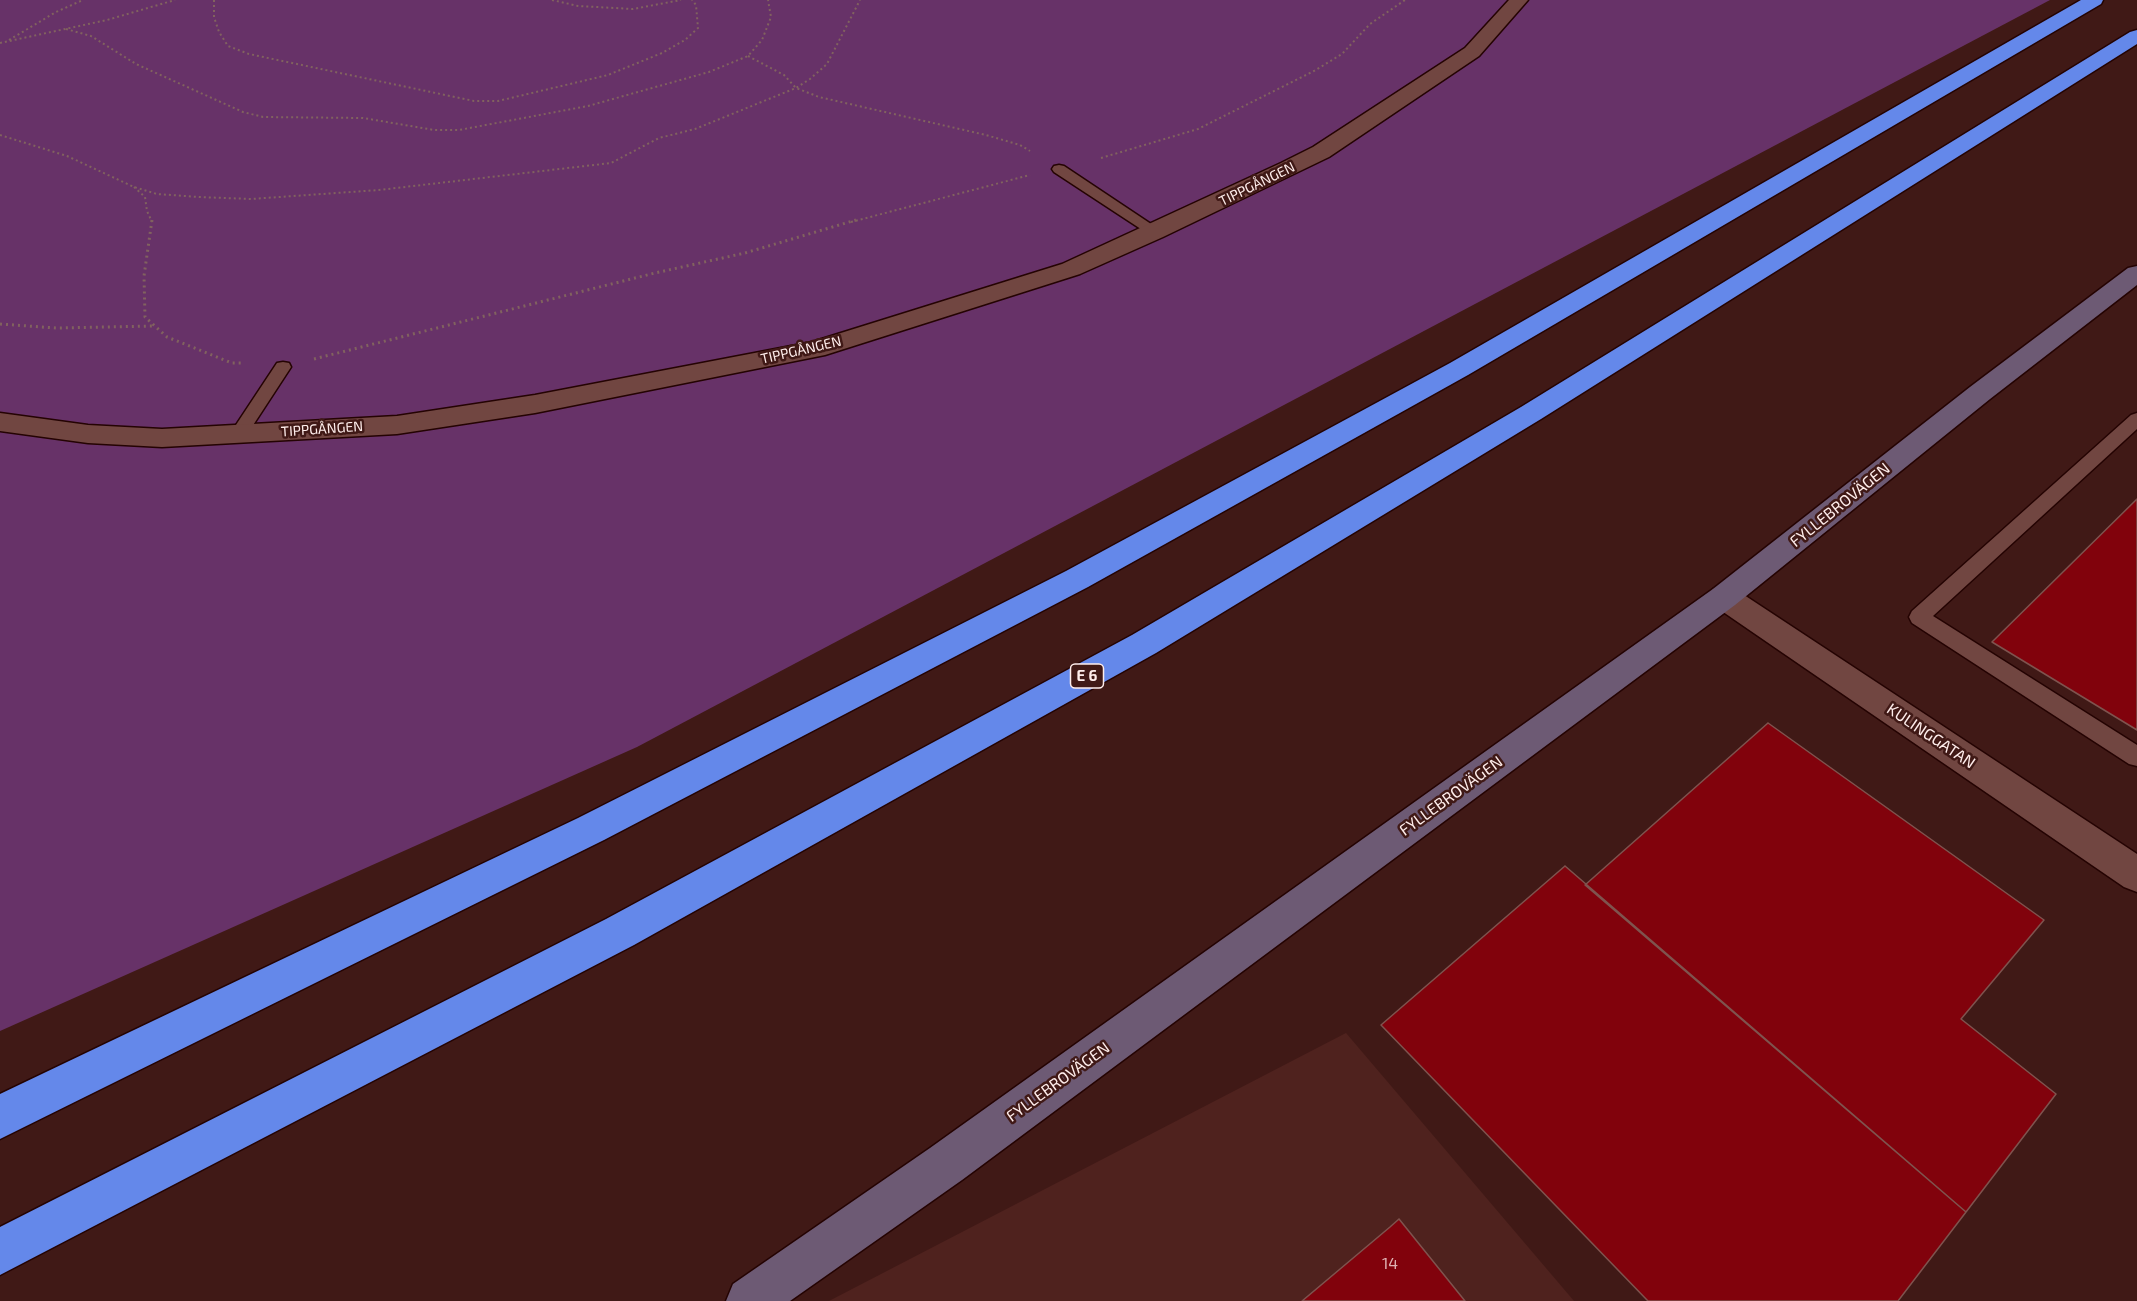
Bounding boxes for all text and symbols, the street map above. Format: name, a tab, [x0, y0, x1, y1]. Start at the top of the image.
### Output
street label: TIPPGÅNGEN	[1216, 158, 1298, 210]
street label: TIPPGÅNGEN	[759, 333, 843, 367]
street label: TIPPGÅNGEN	[280, 418, 364, 440]
street label: FYLLEBROVÄGEN	[1786, 459, 1894, 551]
road number: E 6	[1070, 664, 1104, 688]
street label: KULINGGATAN	[1883, 699, 1979, 773]
street label: FYLLEBROVÄGEN	[1396, 752, 1506, 840]
street label: FYLLEBROVÄGEN	[1003, 1038, 1113, 1126]
house number: 14	[1382, 1254, 1398, 1274]

